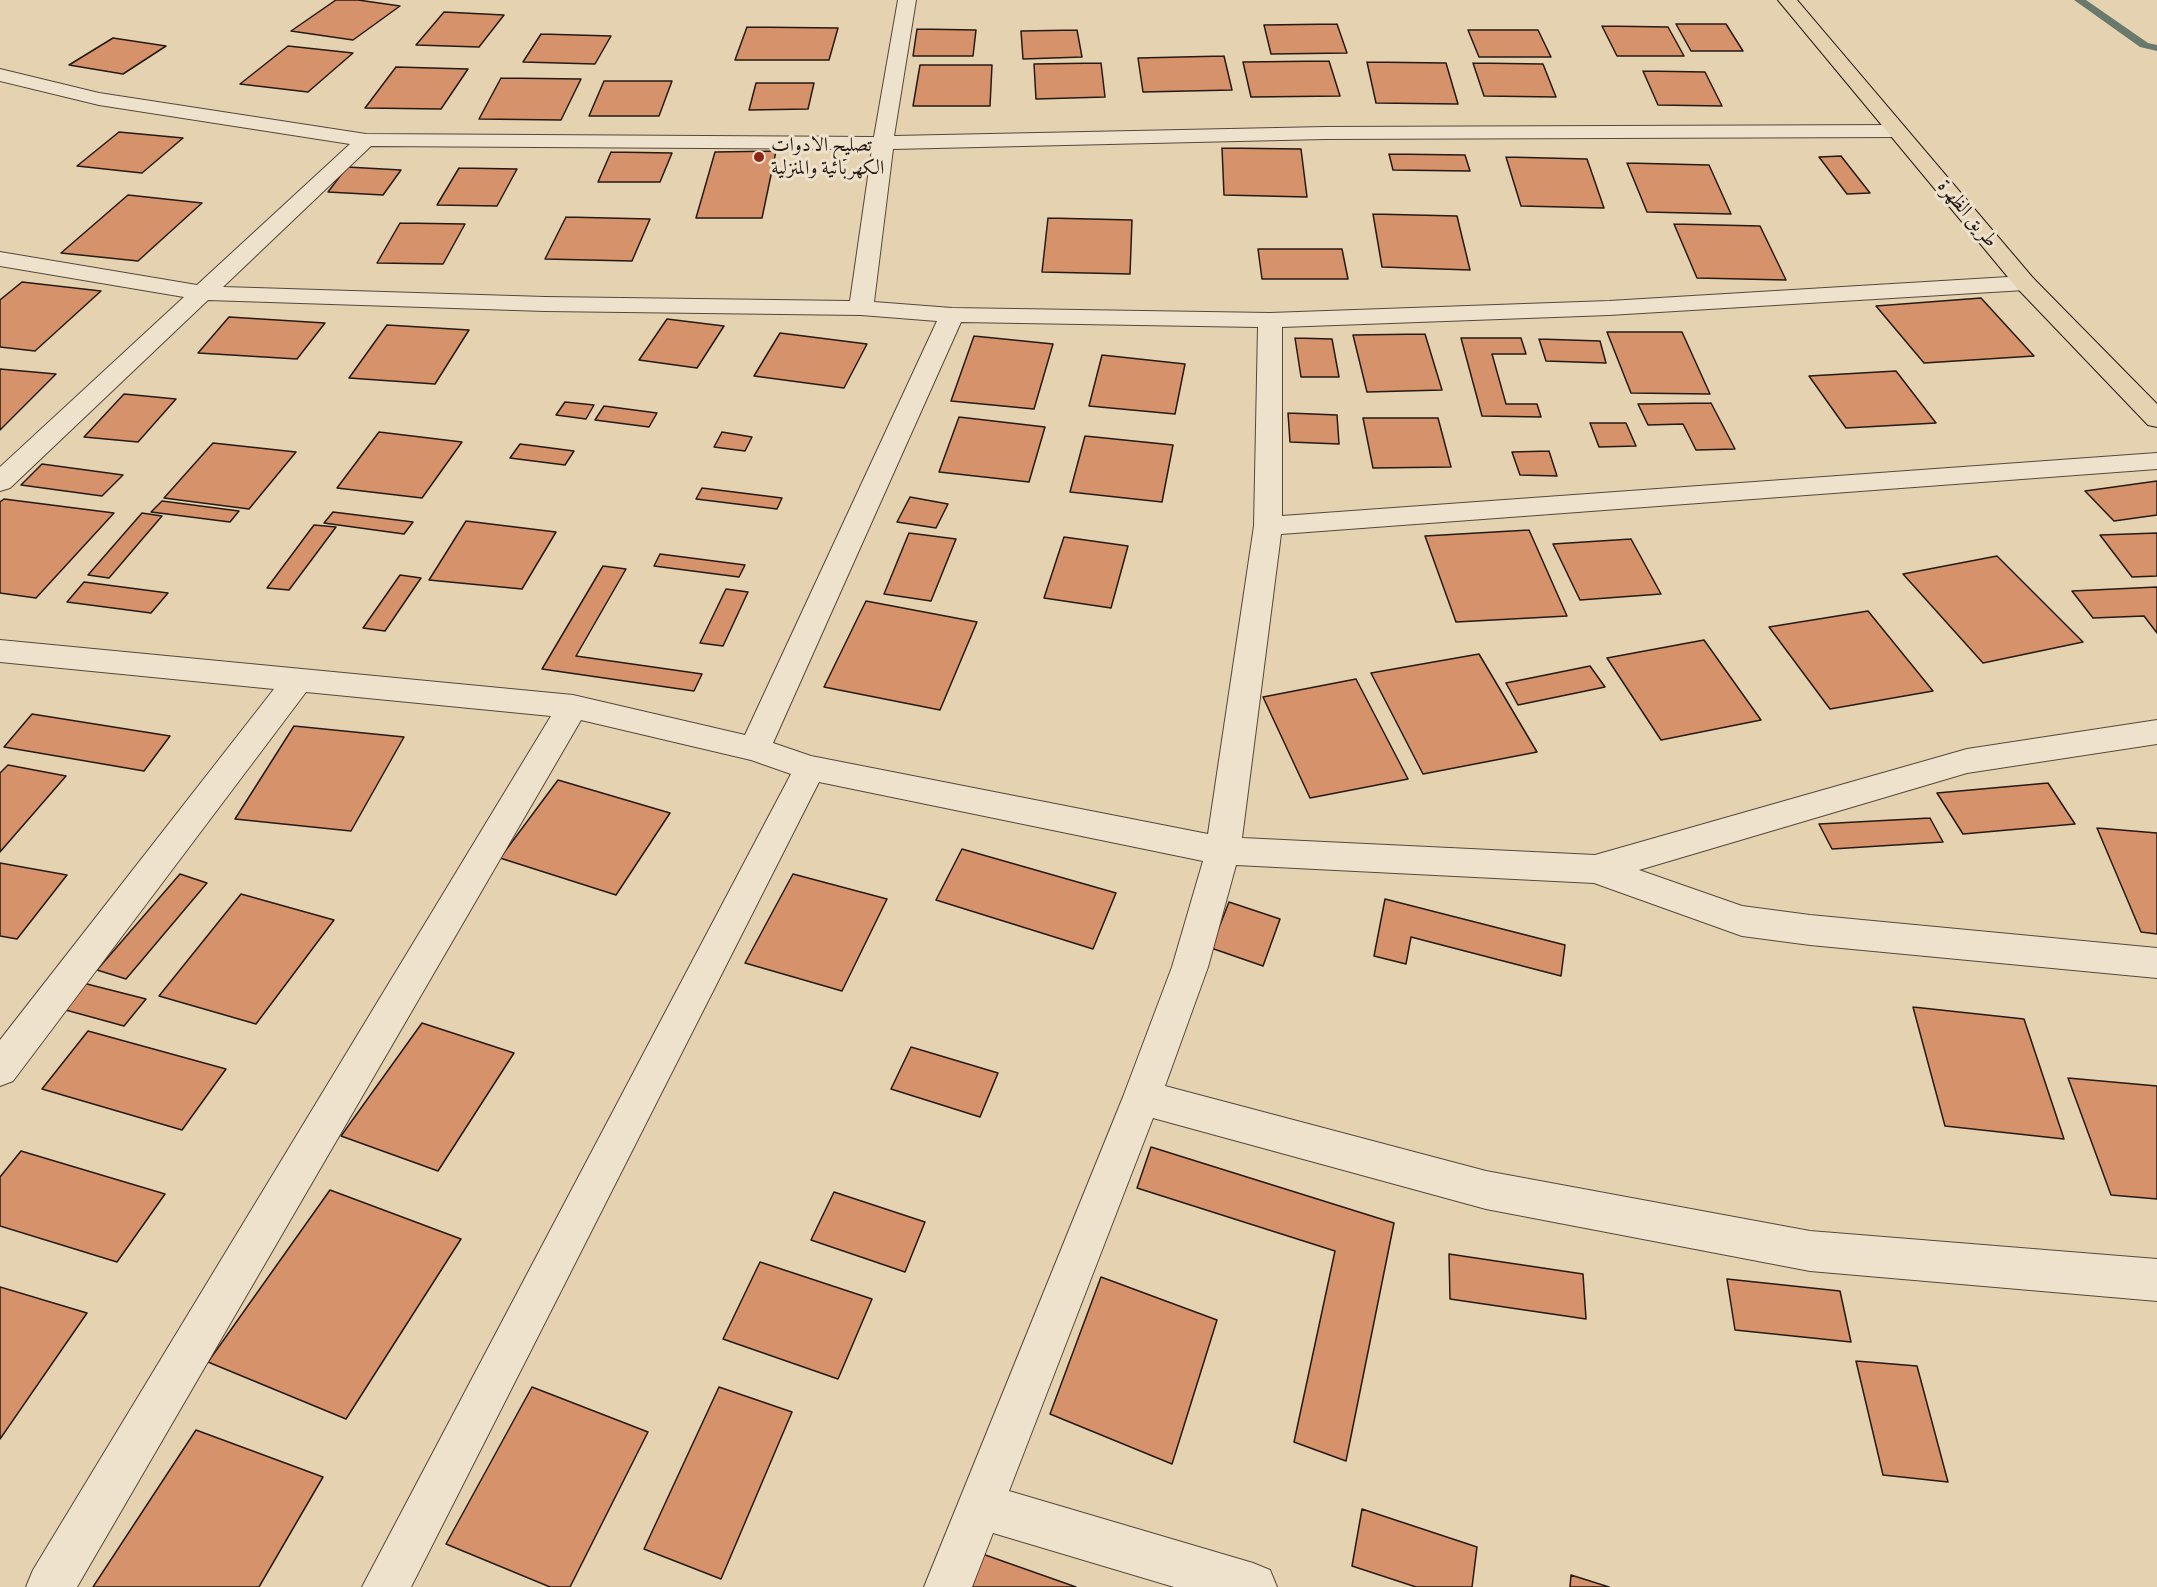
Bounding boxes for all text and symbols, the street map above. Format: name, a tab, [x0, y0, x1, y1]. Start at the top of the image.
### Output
place label: تصليح الادوات الكهربائية والمنزلية	[771, 134, 884, 181]
marker: تصليح الادوات الكهربائية والمنزلية	[752, 150, 766, 164]
street label: طريق الظهرة	[1932, 175, 2002, 253]

